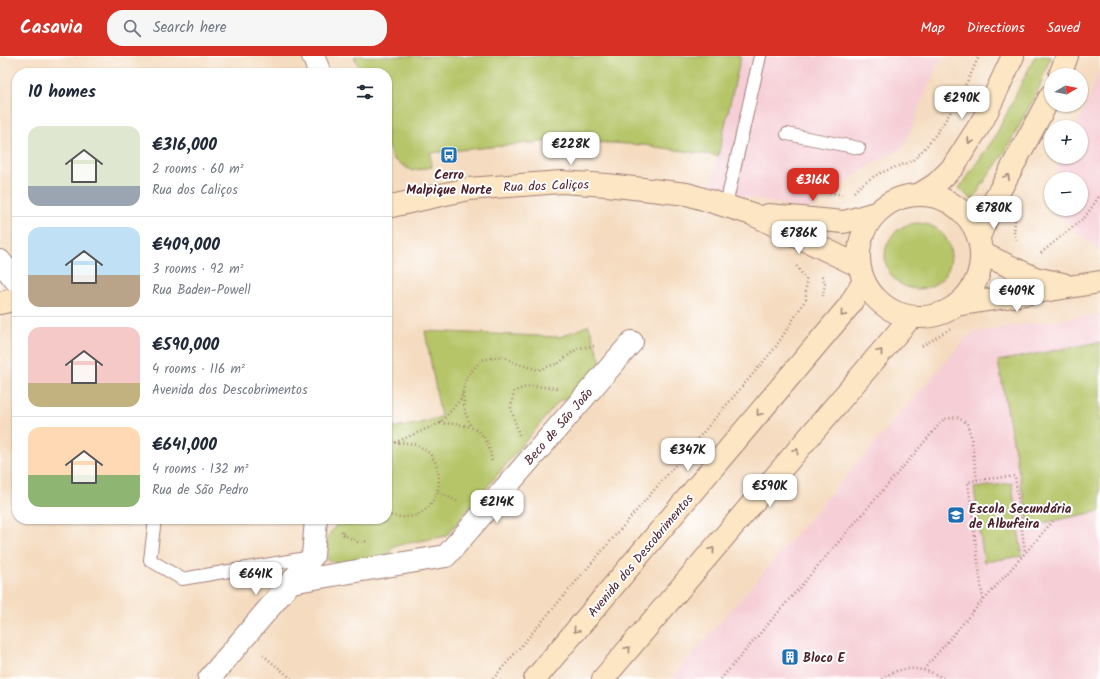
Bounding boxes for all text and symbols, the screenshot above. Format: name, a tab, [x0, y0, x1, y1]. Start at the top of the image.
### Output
search box	[107, 10, 387, 46]
text: Casavia	[20, 13, 83, 43]
text: Search here	[153, 16, 227, 40]
icon: search	[121, 17, 143, 39]
text: Map	[920, 17, 945, 39]
text: Directions	[967, 17, 1025, 39]
text: Saved	[1047, 17, 1080, 39]
north arrow	[1044, 68, 1088, 112]
map controls	[1044, 68, 1088, 216]
text: 10 homes	[28, 79, 96, 106]
icon: filters	[354, 81, 376, 103]
pin: €290K	[934, 86, 990, 120]
text: €290K	[944, 88, 980, 109]
button: +	[1044, 120, 1088, 164]
text: €316,000	[152, 132, 217, 159]
pin: €228K	[543, 132, 599, 166]
text: €228K	[552, 134, 590, 155]
one-way arrow	[967, 137, 974, 144]
icon: home	[60, 142, 108, 190]
bus stop icon: Cerro Malpique Norte	[439, 145, 459, 165]
text: 2 rooms · 60 m²	[152, 159, 244, 180]
place label: Cerro Malpique Norte	[406, 165, 493, 201]
pin: €316K	[785, 168, 841, 202]
text: €316K	[796, 170, 830, 191]
button: −	[1044, 172, 1088, 216]
street label: Rua dos Caliços	[503, 174, 590, 198]
one-way arrow	[1003, 174, 1010, 181]
text: Rua dos Caliços	[152, 180, 238, 201]
pin: €780K	[966, 196, 1022, 230]
text: €780K	[976, 198, 1012, 219]
pin: €786K	[771, 221, 827, 255]
text: €786K	[781, 223, 817, 244]
text: €409,000	[152, 232, 220, 259]
icon: home	[60, 243, 108, 291]
text: 3 rooms · 92 m²	[152, 259, 244, 280]
pin: €409K	[989, 279, 1045, 313]
text: Rua Baden-Powell	[152, 280, 251, 301]
text: €409K	[999, 281, 1035, 302]
one-way arrow	[840, 309, 847, 316]
text: €590,000	[152, 332, 219, 359]
icon: home	[60, 343, 108, 391]
one-way arrow	[876, 349, 883, 356]
text: 4 rooms · 116 m²	[152, 359, 245, 380]
text: Avenida dos Descobrimentos	[152, 380, 307, 401]
street label: Beco de São João	[519, 384, 599, 470]
one-way arrow	[757, 409, 764, 416]
text: €641,000	[152, 432, 217, 459]
pin: €347K	[660, 438, 716, 472]
text: €347K	[670, 440, 706, 461]
icon: home	[60, 443, 108, 491]
one-way arrow	[791, 448, 799, 456]
text: 4 rooms · 132 m²	[152, 459, 248, 480]
pin: €590K	[742, 474, 798, 508]
text: €590K	[752, 476, 788, 497]
text: Rua de São Pedro	[152, 480, 248, 501]
street label: Avenida dos Descobrimentos	[583, 489, 699, 622]
pin: €214K	[469, 490, 525, 524]
text: €214K	[480, 492, 514, 513]
place label: Escola Secundária de Albufeira	[969, 499, 1072, 535]
school or university icon: Escola Secundária de Albufeira	[946, 505, 966, 525]
one-way arrow	[707, 547, 714, 555]
pin: €641K	[228, 562, 284, 596]
text: €641K	[239, 564, 273, 585]
one-way arrow	[574, 626, 581, 633]
one-way arrow	[623, 647, 630, 654]
building icon: Bloco E	[780, 647, 800, 667]
place label: Bloco E	[803, 648, 846, 669]

